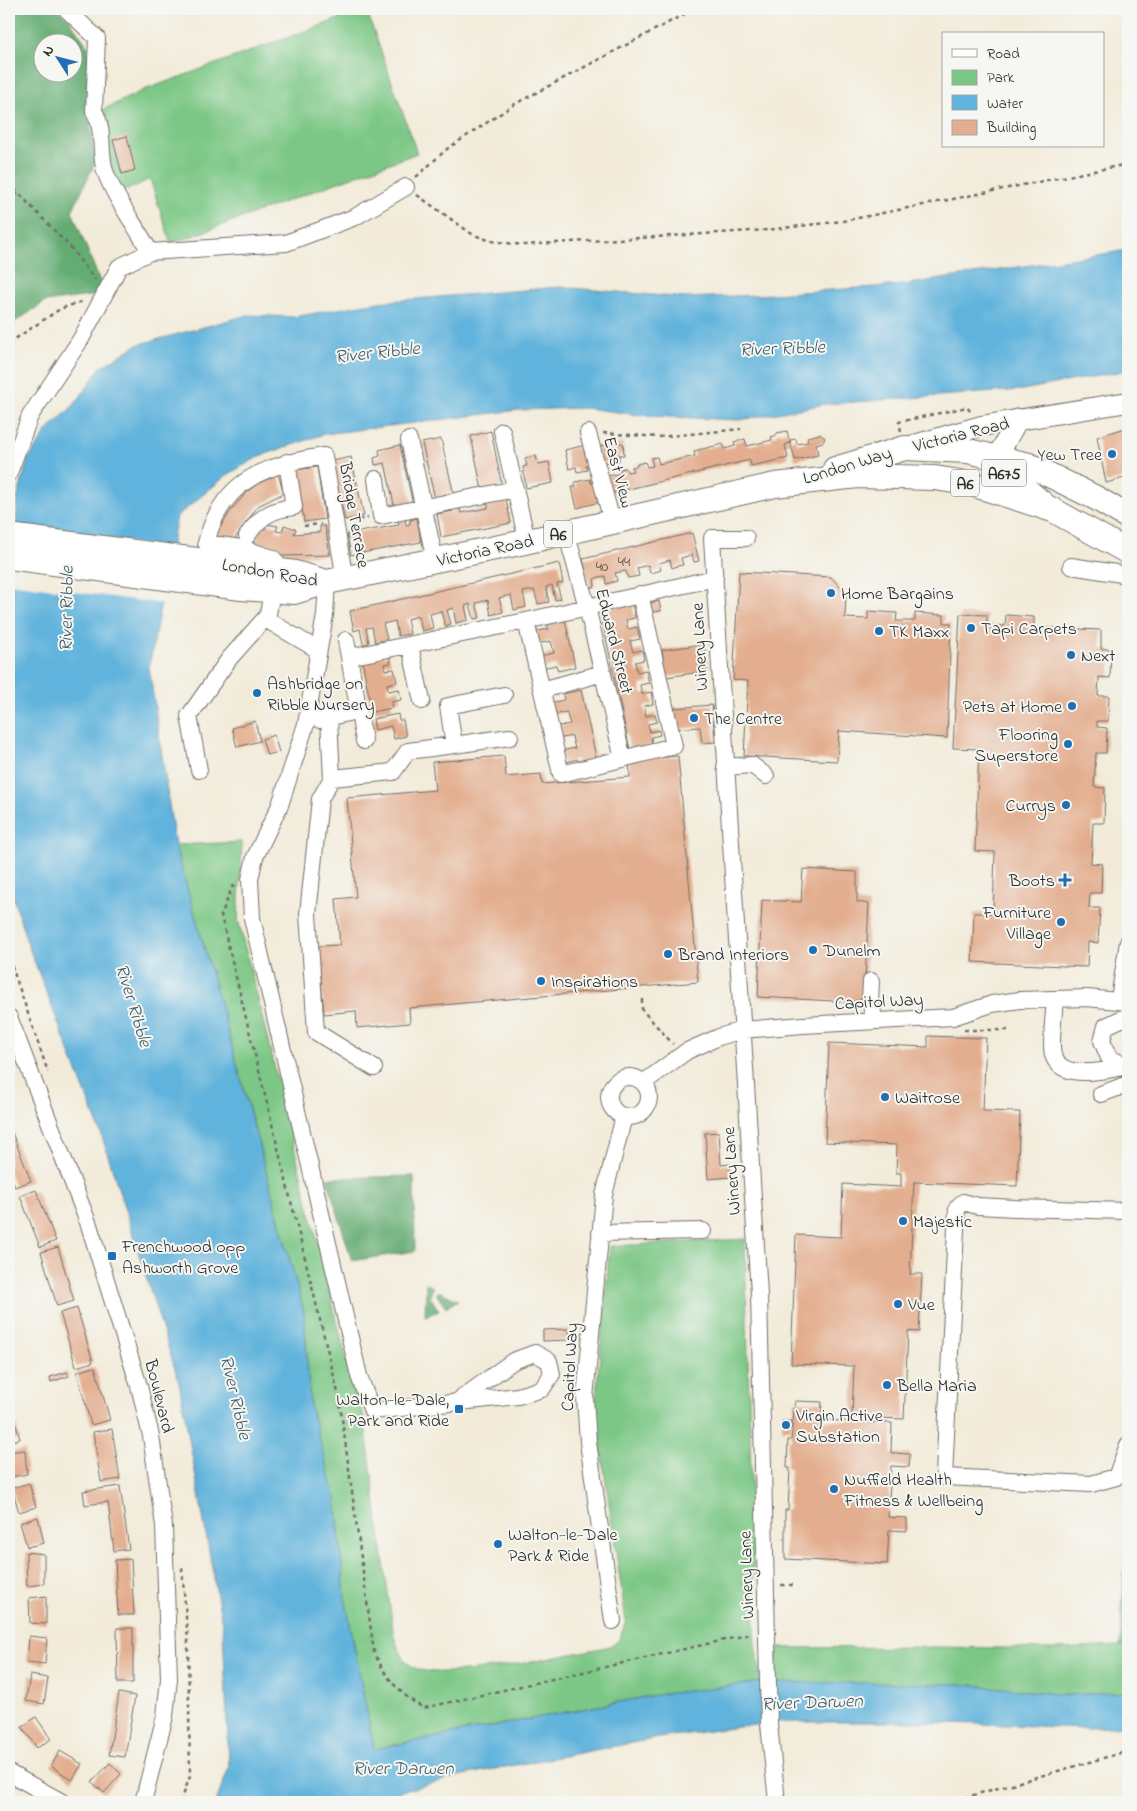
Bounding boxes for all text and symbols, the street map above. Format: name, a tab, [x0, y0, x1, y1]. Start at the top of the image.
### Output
north arrow	[32, 32, 82, 82]
legend	[942, 32, 1104, 148]
text: N	[37, 41, 60, 61]
text: Road	[987, 43, 1020, 65]
text: Park	[987, 67, 1015, 89]
text: Water	[987, 93, 1023, 115]
text: Building	[986, 117, 1036, 140]
water label: River Ribble	[739, 334, 827, 364]
water label: River Ribble	[333, 335, 423, 371]
street label: Victoria Road	[910, 411, 1012, 461]
street label: East View	[595, 434, 639, 511]
street label: London Way	[800, 441, 895, 493]
place label: Yew Tree	[1037, 443, 1103, 469]
marker: Yew Tree	[1106, 448, 1118, 460]
street label: Bridge Terrace	[330, 459, 375, 571]
road number: A675	[982, 459, 1026, 486]
road number: A6	[951, 469, 979, 496]
road number: A6	[544, 520, 572, 548]
street label: Victoria Road	[434, 529, 536, 575]
house number: 44	[618, 551, 630, 573]
street label: London Road	[220, 553, 320, 595]
house number: 40	[596, 556, 609, 578]
water label: River Ribble	[53, 565, 82, 652]
place label: Home Bargains	[841, 582, 954, 609]
street label: Edward Street	[587, 586, 639, 697]
marker: Home Bargains	[825, 587, 837, 599]
street label: Winery Lane	[686, 601, 716, 692]
place label: Tapi Carpets	[981, 617, 1077, 643]
place label: TK Maxx	[889, 620, 949, 646]
marker: Tapi Carpets	[965, 622, 977, 634]
marker: TK Maxx	[873, 625, 885, 637]
place label: Next	[1081, 644, 1115, 670]
marker: Next	[1065, 649, 1077, 661]
place label: Ashbridge on Ribble Nursery	[267, 672, 375, 719]
marker: Ashbridge on Ribble Nursery	[251, 687, 263, 699]
place label: Pets at Home	[963, 695, 1063, 721]
marker: Pets at Home	[1066, 700, 1078, 712]
place label: The Centre	[704, 707, 783, 733]
marker: The Centre	[688, 712, 700, 724]
place label: Flooring Superstore	[975, 723, 1059, 770]
marker: Flooring Superstore	[1062, 738, 1074, 750]
place label: Currys	[1006, 794, 1056, 820]
marker: Currys	[1060, 799, 1072, 811]
place label: Boots	[1008, 869, 1055, 895]
marker: Boots	[1059, 874, 1071, 886]
place label: Furniture Village	[982, 901, 1052, 949]
marker: Furniture Village	[1055, 916, 1067, 928]
place label: Dunelm	[822, 939, 880, 965]
place label: Brand Interiors	[677, 943, 789, 969]
marker: Dunelm	[807, 944, 819, 956]
marker: Brand Interiors	[662, 948, 674, 960]
water label: River Ribble	[107, 961, 158, 1052]
place label: Inspirations	[551, 970, 638, 996]
marker: Inspirations	[535, 975, 547, 987]
street label: Capitol Way	[834, 988, 924, 1018]
place label: Waitrose	[895, 1086, 961, 1112]
marker: Waitrose	[879, 1091, 891, 1103]
street label: Winery Lane	[717, 1125, 749, 1216]
place label: Majestic	[913, 1210, 972, 1236]
marker: Majestic	[897, 1215, 909, 1227]
place label: Frenchwood opp Ashworth Grove	[121, 1235, 245, 1282]
marker: Frenchwood opp Ashworth Grove	[106, 1250, 118, 1262]
place label: Vue	[907, 1293, 936, 1319]
marker: Vue	[892, 1298, 904, 1310]
street label: Capitol Way	[556, 1322, 586, 1412]
water label: River Ribble	[212, 1353, 258, 1444]
street label: Boulevard	[136, 1356, 180, 1436]
place label: Bella Maria	[896, 1374, 977, 1400]
marker: Bella Maria	[881, 1379, 893, 1391]
place label: Walton-le-Dale, Park and Ride	[336, 1388, 450, 1435]
marker: Walton-le-Dale, Park and Ride	[453, 1403, 465, 1415]
place label: Virgin Active Substation	[795, 1404, 884, 1451]
marker: Virgin Active Substation	[780, 1419, 792, 1431]
place label: Nuffield Health Fitness & Wellbeing	[843, 1468, 983, 1516]
marker: Nuffield Health Fitness & Wellbeing	[828, 1483, 840, 1495]
place label: Walton-le-Dale Park & Ride	[508, 1523, 619, 1570]
street label: Winery Lane	[733, 1529, 763, 1620]
marker: Walton-le-Dale Park & Ride	[492, 1538, 504, 1550]
water label: River Darwen	[761, 1688, 864, 1719]
water label: River Darwen	[352, 1756, 454, 1783]

